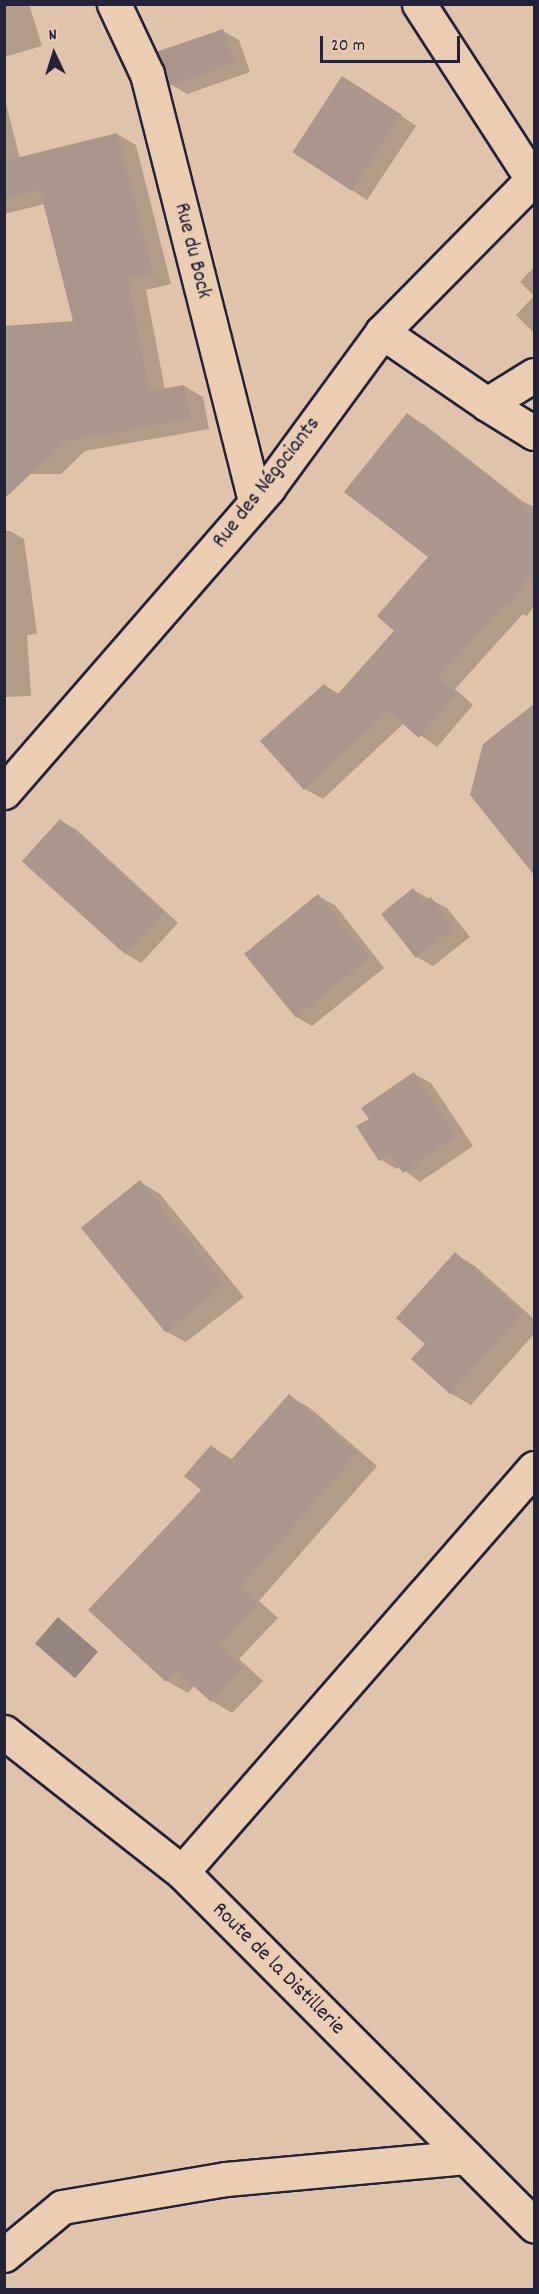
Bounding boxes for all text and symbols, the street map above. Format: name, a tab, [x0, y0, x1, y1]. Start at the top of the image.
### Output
north arrow	[24, 24, 84, 84]
text: N	[48, 24, 57, 47]
scale bar	[323, 24, 462, 62]
text: 20 m	[331, 34, 365, 59]
street label: Rue du Bock	[167, 200, 217, 302]
street label: Rue des Négociants	[207, 412, 327, 554]
street label: Route de la Distillerie	[206, 1897, 350, 2041]

